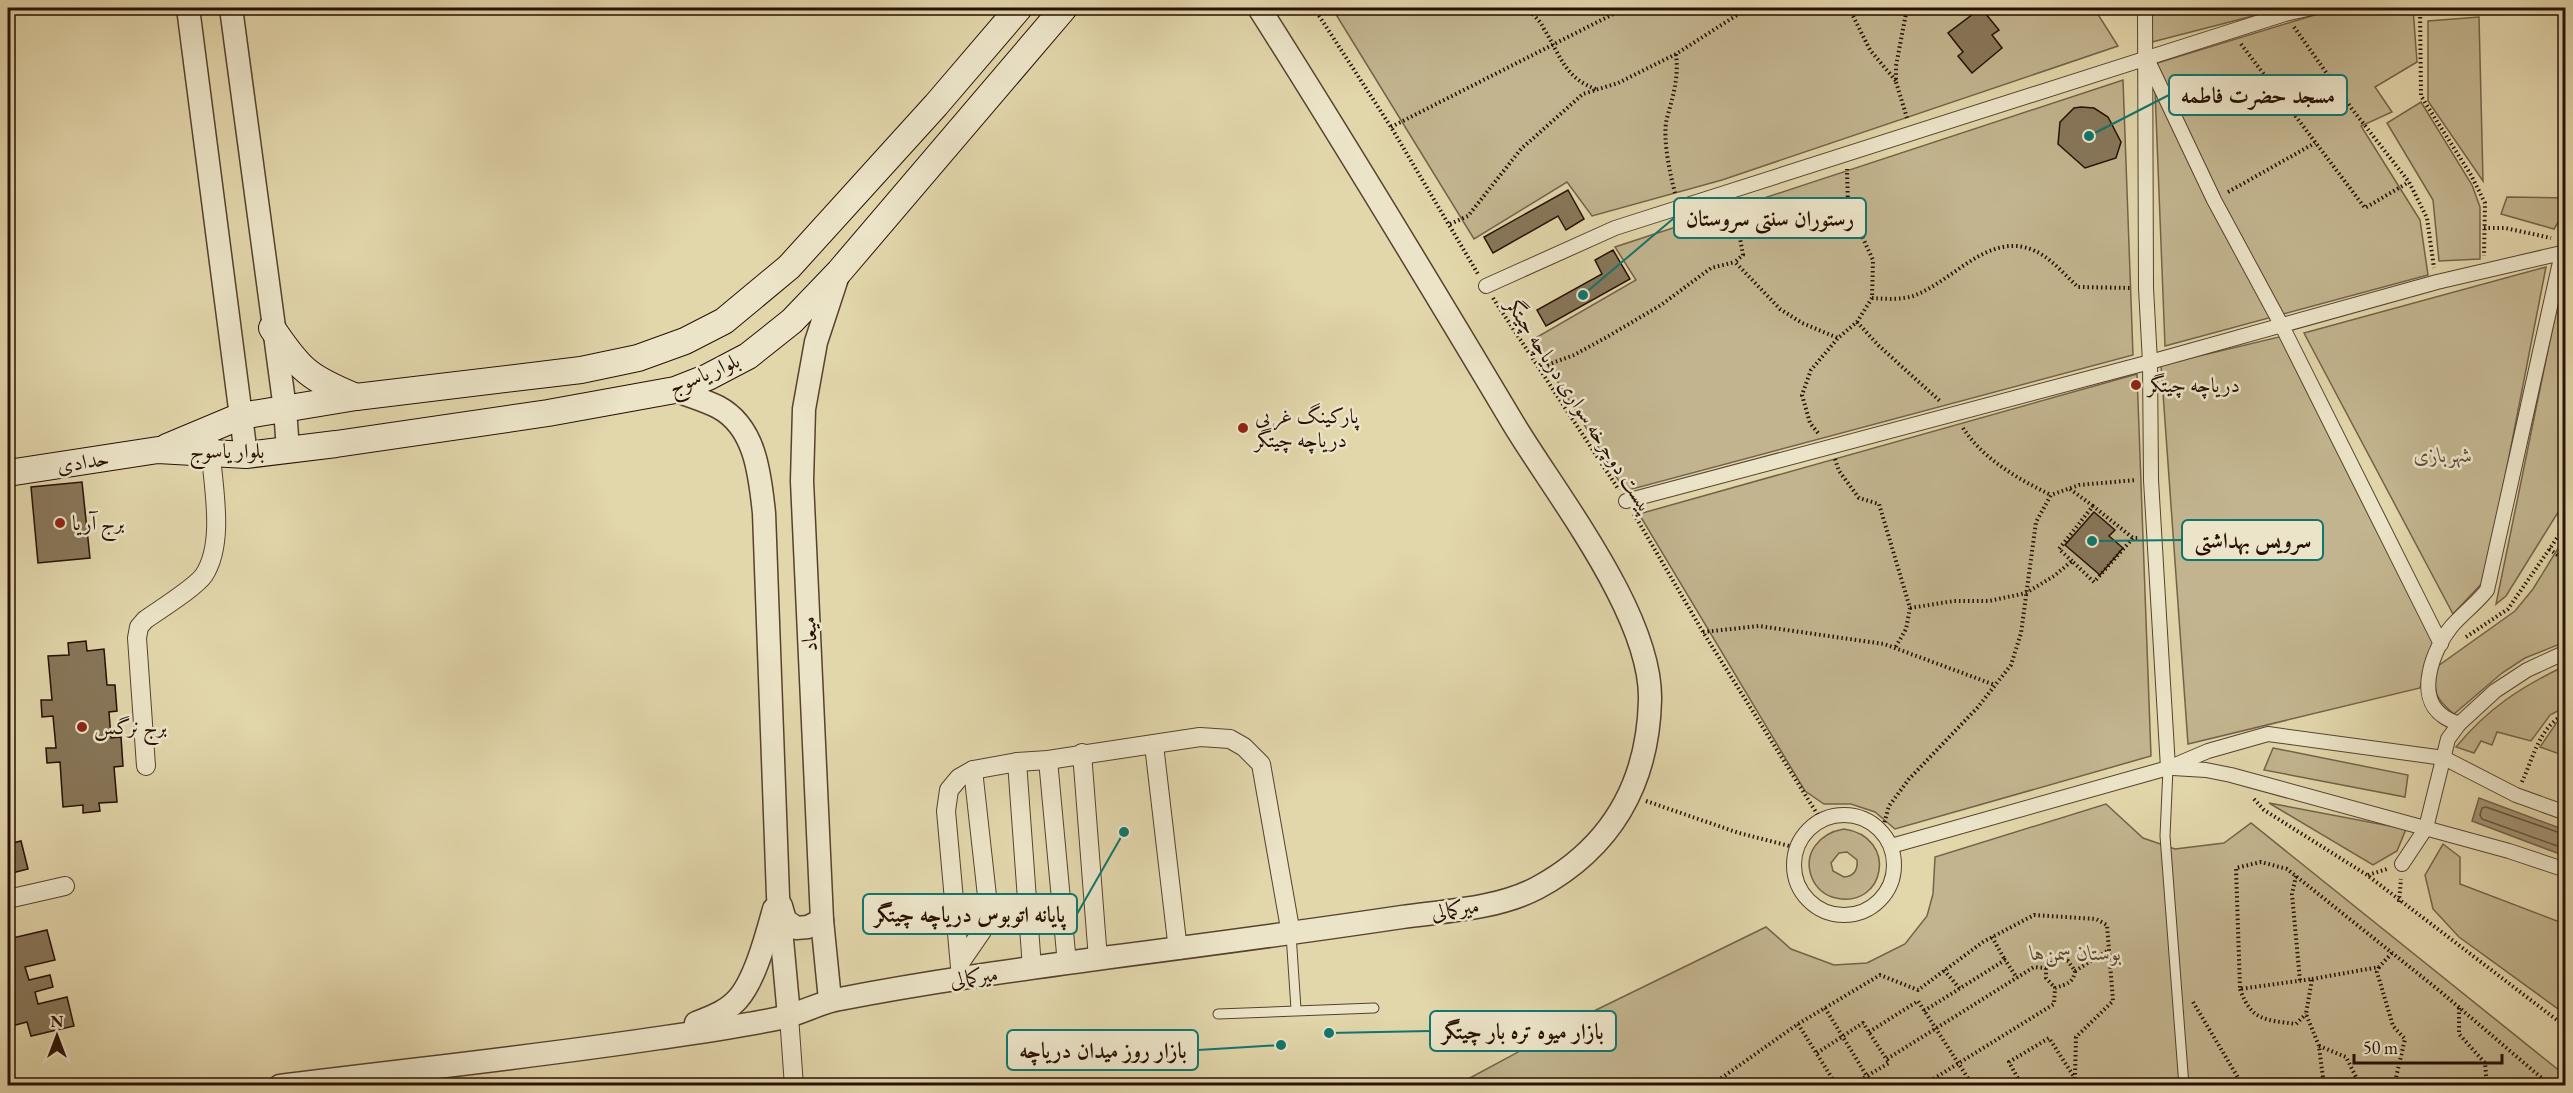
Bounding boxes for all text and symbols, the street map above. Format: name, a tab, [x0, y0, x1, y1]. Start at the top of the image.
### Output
callout: مسجد حضرت فاطمه	[2169, 75, 2347, 115]
text: مسجد حضرت فاطمه	[2181, 81, 2335, 110]
callout: رستوران سنتی سروستان	[1674, 198, 1866, 238]
text: رستوران سنتی سروستان	[1686, 204, 1855, 234]
street label: پیست دوچرخه سواری دریاچه چیتگر	[1499, 291, 1660, 519]
street label: بلوار یاسوج	[664, 346, 746, 406]
place label: دریاچه چیتگر	[2146, 371, 2240, 399]
marker: دریاچه چیتگر	[2129, 378, 2143, 392]
place label: پارکینگ غربی دریاچه چیتگر	[1253, 402, 1359, 454]
marker: پارکینگ غربی دریاچه چیتگر	[1236, 421, 1250, 435]
street label: بلوار یاسوج	[189, 437, 265, 470]
park label: شهربازی	[2413, 441, 2473, 469]
street label: حدادی	[55, 444, 111, 479]
place label: برج آریا	[72, 509, 125, 542]
marker: برج آریا	[53, 516, 67, 530]
callout: سرویس بهداشتی	[2182, 520, 2323, 560]
text: سرویس بهداشتی	[2195, 526, 2311, 556]
street label: میعاد	[794, 616, 823, 652]
place label: برج نرگس	[94, 713, 167, 746]
marker: برج نرگس	[75, 720, 89, 734]
street label: میرکمالی	[1429, 891, 1481, 926]
callout: پایانه اتوبوس دریاچه چیتگر	[863, 894, 1077, 934]
text: پایانه اتوبوس دریاچه چیتگر	[872, 900, 1067, 931]
park label: بوستان سمن‌ها	[2028, 939, 2122, 967]
street label: میرکمالی	[948, 960, 1000, 993]
north arrow	[27, 1006, 87, 1066]
text: N	[51, 1011, 64, 1032]
callout: بازار میوه تره بار چیتگر	[1430, 1011, 1616, 1051]
text: بازار میوه تره بار چیتگر	[1439, 1017, 1604, 1046]
scale bar	[2354, 1027, 2502, 1065]
callout: بازار روز میدان دریاچه	[1007, 1030, 1198, 1070]
text: بازار روز میدان دریاچه	[1019, 1036, 1187, 1066]
text: 50 m	[2363, 1036, 2398, 1059]

